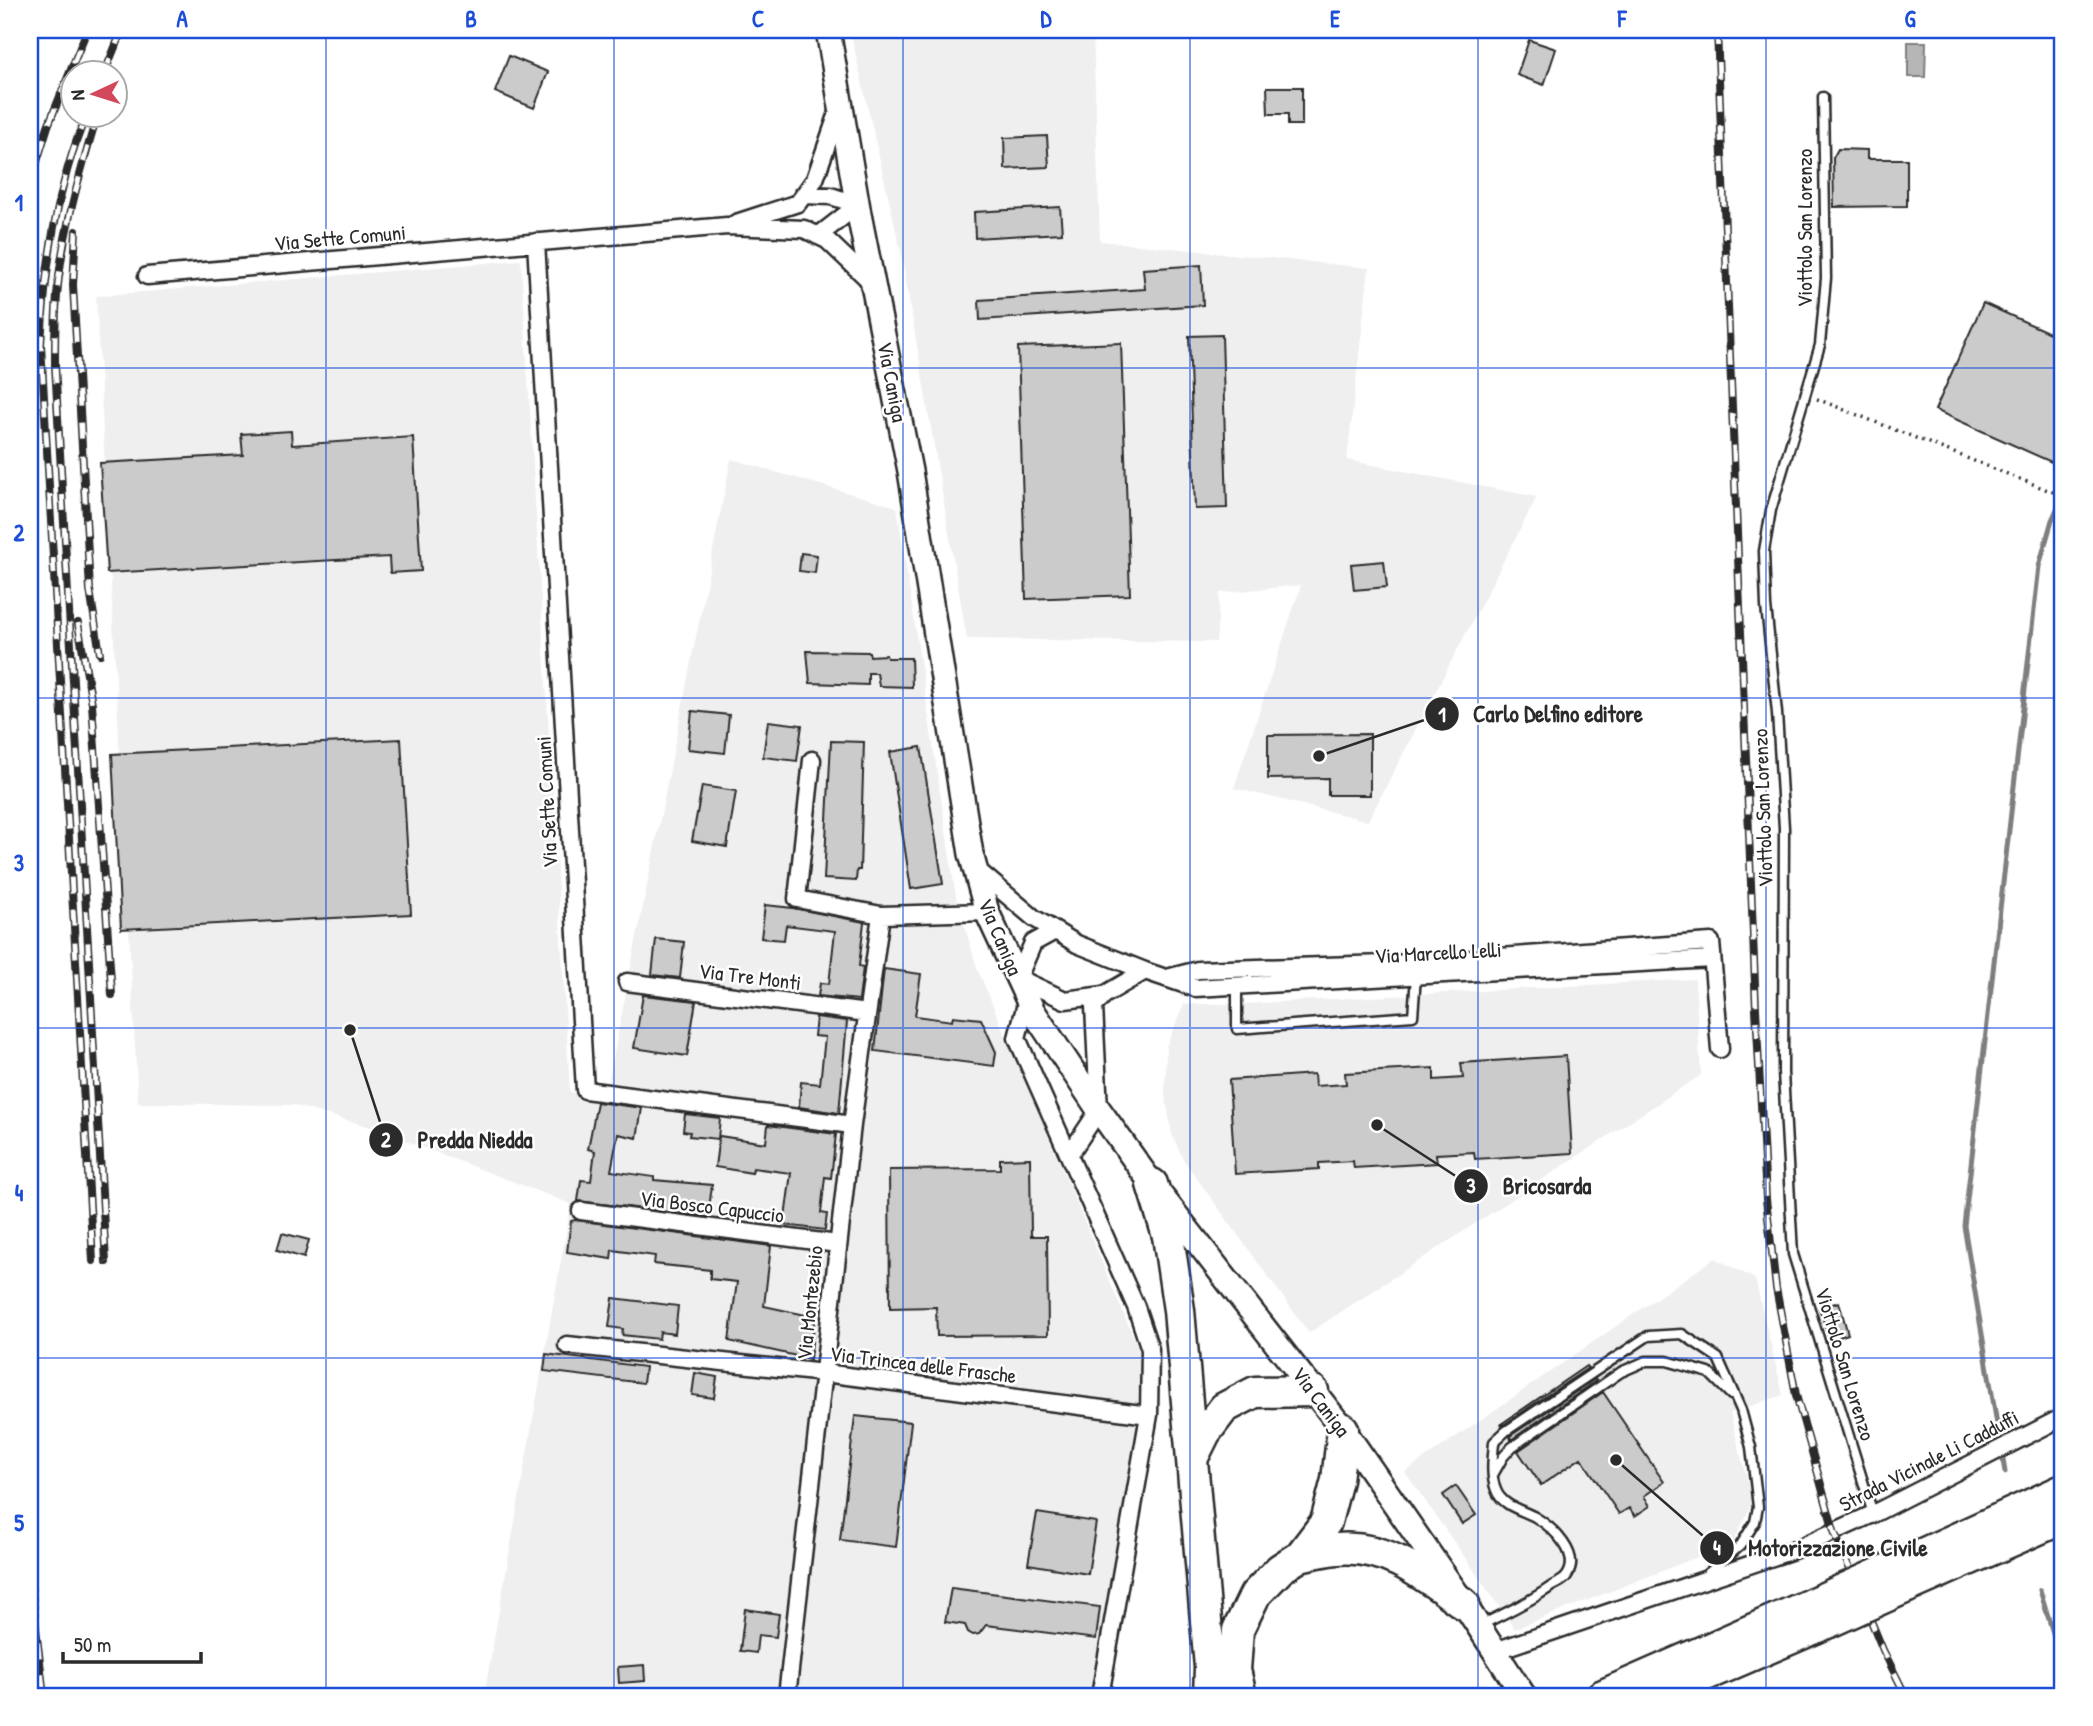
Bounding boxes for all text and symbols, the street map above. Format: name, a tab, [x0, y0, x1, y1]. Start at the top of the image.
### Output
text: A	[176, 3, 188, 34]
text: B	[465, 3, 477, 34]
text: C	[752, 3, 764, 34]
text: D	[1041, 3, 1053, 34]
text: E	[1330, 3, 1341, 34]
text: F	[1617, 3, 1628, 34]
text: G	[1904, 3, 1916, 34]
north arrow	[60, 60, 130, 130]
text: N	[64, 89, 90, 101]
street label: Viottolo San Lorenzo	[1790, 149, 1819, 307]
text: 1	[15, 187, 23, 218]
street label: Via Sette Comuni	[273, 217, 407, 258]
street label: Via Caniga	[871, 339, 914, 424]
text: 2	[14, 517, 25, 548]
callout: Carlo Delfino editore	[1424, 692, 1657, 736]
text: Carlo Delfino editore	[1473, 698, 1644, 729]
text: 1	[1438, 700, 1446, 729]
street label: Viottolo San Lorenzo	[1745, 728, 1780, 888]
street label: Via Sette Comuni	[529, 735, 564, 869]
text: 3	[14, 847, 24, 878]
street label: Via Caniga	[971, 894, 1030, 980]
street label: Via Marcello Lelli	[1374, 935, 1502, 970]
street label: Via Tre Monti	[697, 956, 803, 997]
callout: Predda Niedda	[368, 1118, 546, 1162]
text: Predda Niedda	[418, 1124, 532, 1155]
text: 2	[381, 1125, 391, 1154]
callout: Bricosarda	[1454, 1164, 1605, 1208]
text: Bricosarda	[1503, 1170, 1591, 1201]
text: 3	[1466, 1171, 1476, 1200]
text: 4	[15, 1177, 24, 1208]
street label: Via Bosco Capuccio	[638, 1183, 786, 1230]
street label: Via Montezebio	[789, 1244, 830, 1362]
street label: Viottolo San Lorenzo	[1808, 1284, 1883, 1444]
street label: Via Trincea delle Frasche	[828, 1339, 1018, 1390]
street label: Via Caniga	[1285, 1361, 1357, 1443]
street label: Strada Vicinale Li Cadduffi	[1834, 1403, 2024, 1518]
text: 5	[14, 1507, 24, 1538]
callout: Motorizzazione Civile	[1700, 1526, 1942, 1570]
text: Motorizzazione Civile	[1748, 1532, 1929, 1563]
text: 4	[1713, 1533, 1721, 1562]
scale bar	[63, 1621, 201, 1665]
text: 50 m	[74, 1630, 111, 1659]

